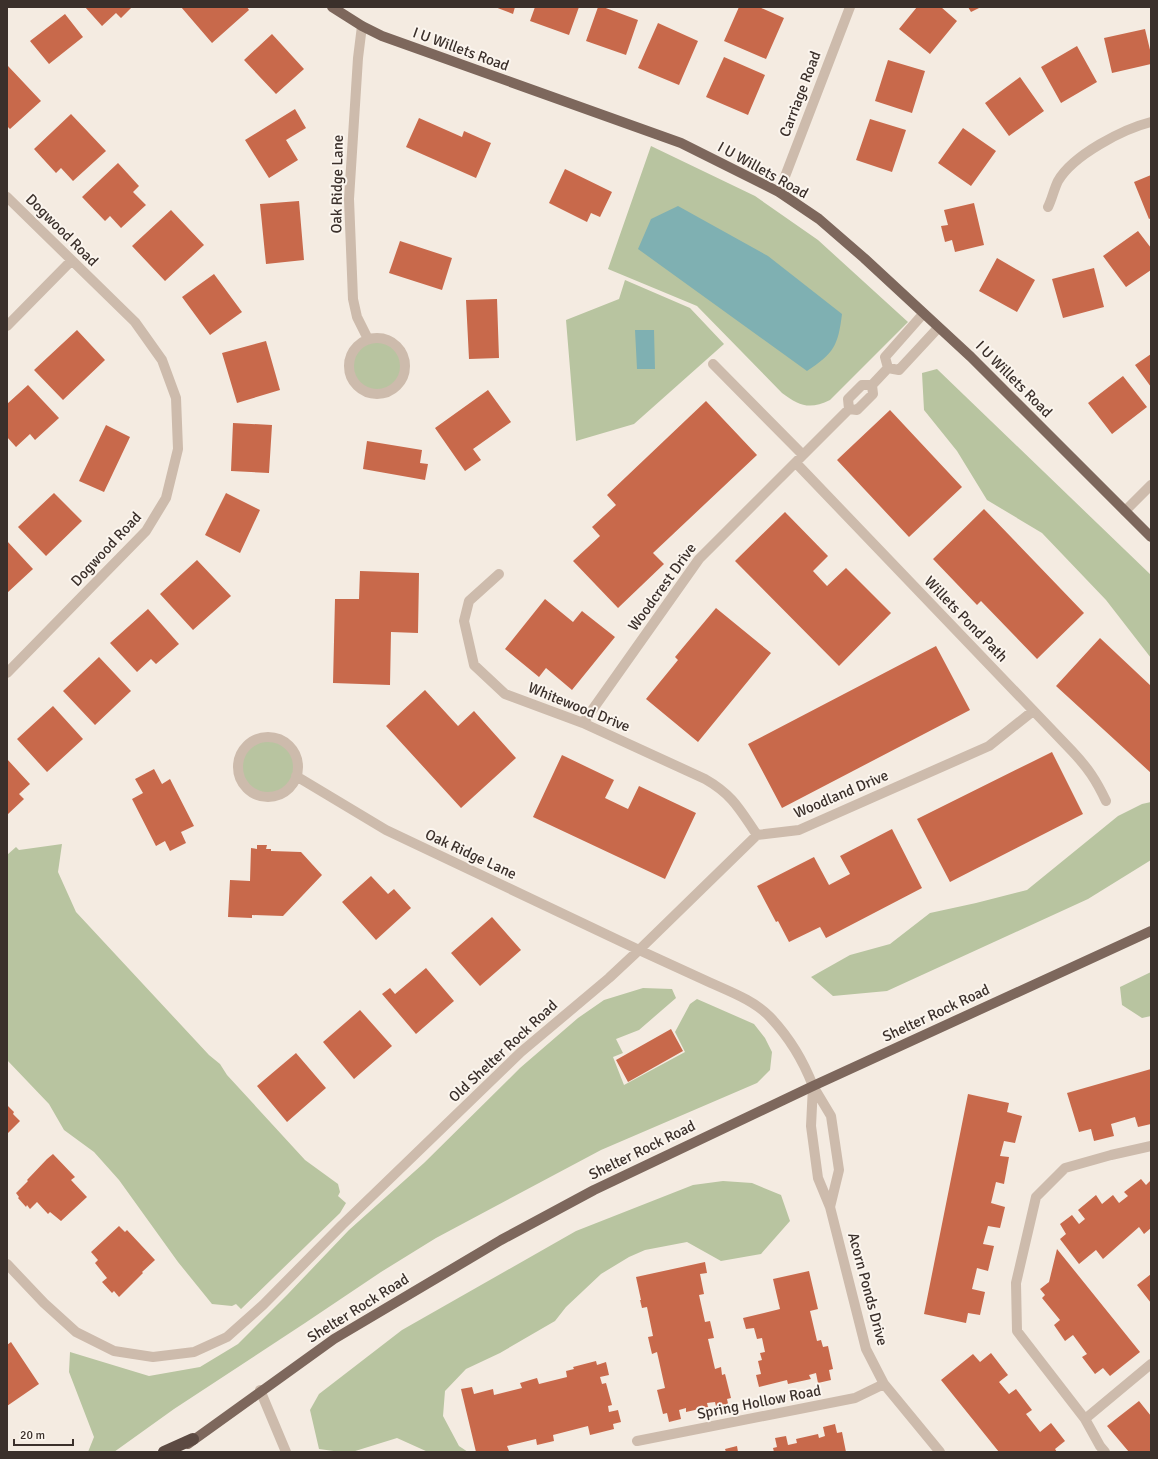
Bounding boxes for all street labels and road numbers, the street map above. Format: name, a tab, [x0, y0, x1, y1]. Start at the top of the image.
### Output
street label: I U Willets Road	[410, 23, 512, 75]
street label: Carriage Road	[775, 49, 825, 139]
street label: Oak Ridge Lane	[327, 134, 347, 234]
street label: I U Willets Road	[714, 138, 812, 202]
street label: Dogwood Road	[22, 190, 102, 270]
street label: I U Willets Road	[972, 337, 1056, 421]
street label: Dogwood Road	[67, 508, 145, 590]
street label: Woodcrest Drive	[624, 540, 700, 634]
street label: Willets Pond Path	[921, 572, 1011, 666]
street label: Whitewood Drive	[525, 678, 633, 736]
street label: Woodland Drive	[791, 766, 891, 822]
street label: Oak Ridge Lane	[422, 825, 520, 883]
street label: Shelter Rock Road	[880, 980, 993, 1046]
street label: Old Shelter Rock Road	[445, 996, 561, 1106]
street label: Shelter Rock Road	[586, 1116, 698, 1184]
street label: Acorn Ponds Drive	[844, 1231, 892, 1347]
street label: Shelter Rock Road	[304, 1270, 412, 1346]
street label: Spring Hollow Road	[696, 1381, 823, 1423]

